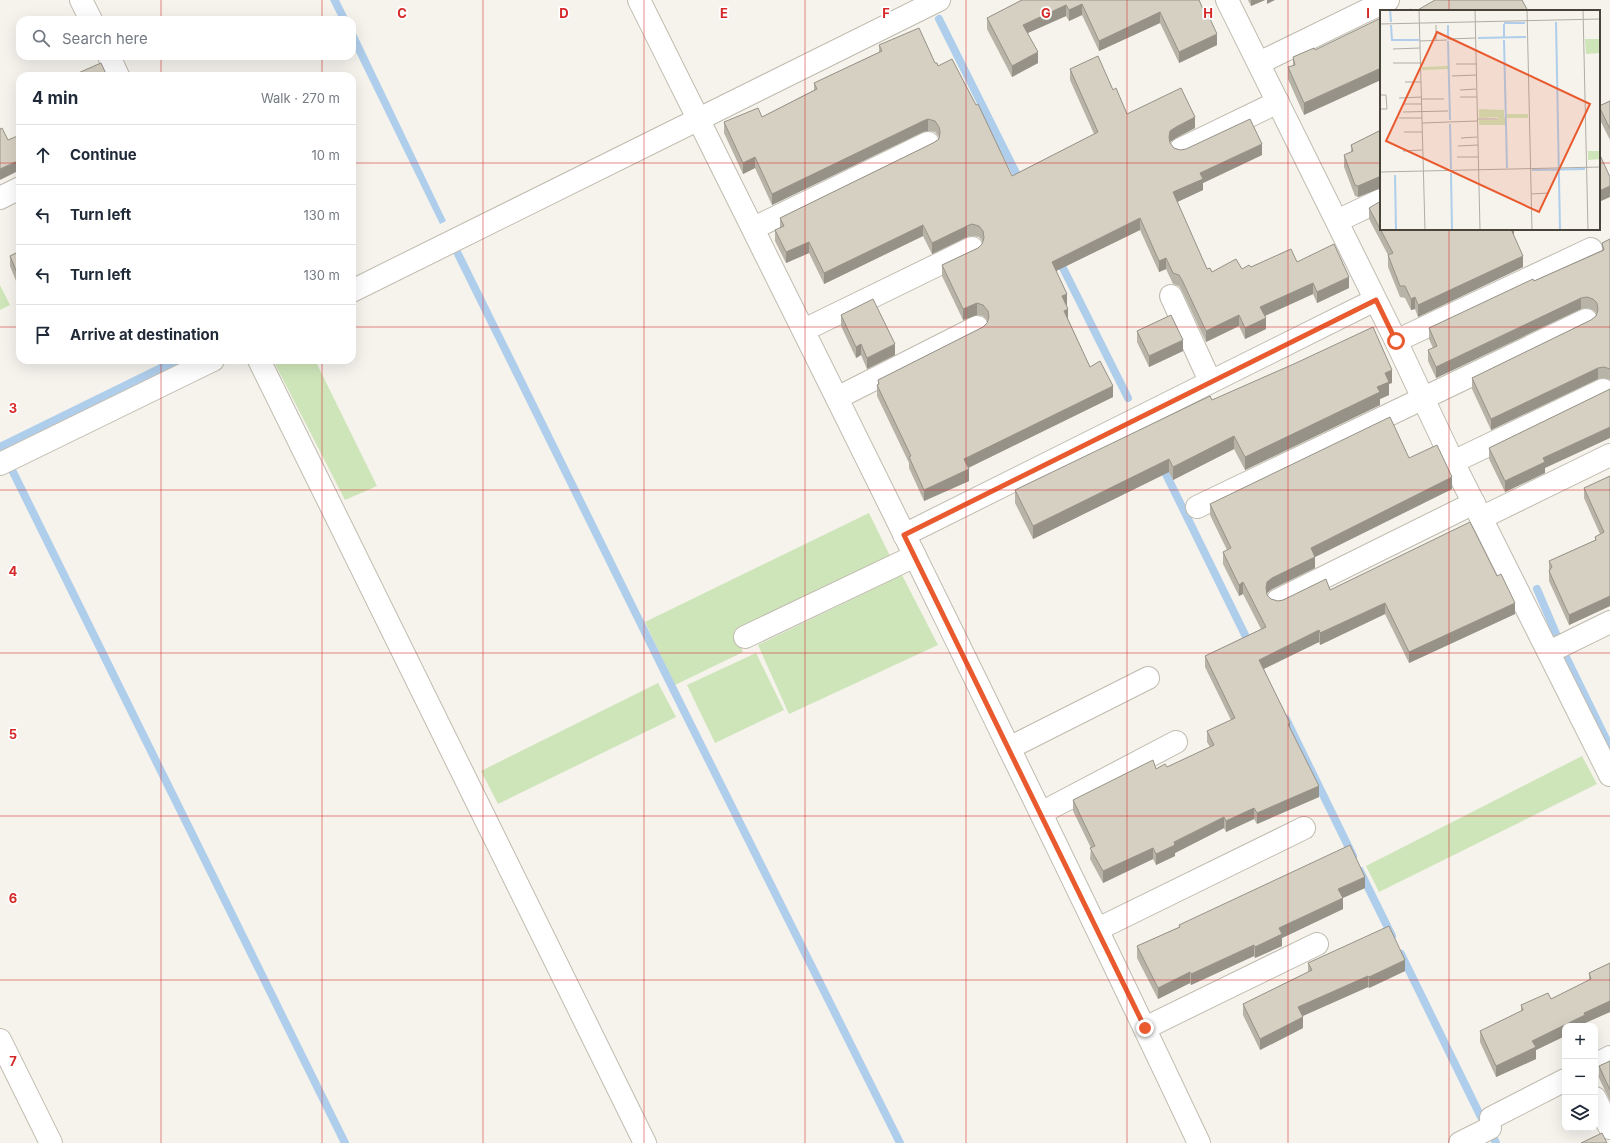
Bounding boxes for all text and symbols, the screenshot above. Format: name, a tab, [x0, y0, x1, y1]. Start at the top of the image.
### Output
text: C	[397, 5, 407, 21]
text: D	[559, 5, 569, 21]
text: E	[720, 5, 728, 21]
text: F	[882, 5, 890, 21]
text: G	[1041, 5, 1051, 21]
text: H	[1203, 5, 1213, 21]
text: I	[1366, 5, 1370, 21]
inset map	[1380, 10, 1600, 230]
search box	[16, 16, 356, 60]
icon: search	[30, 27, 52, 49]
text: Search here	[62, 29, 148, 48]
text: 4 min	[32, 88, 78, 108]
text: Walk · 270 m	[261, 90, 340, 106]
icon: ahead	[32, 144, 54, 166]
text: Continue	[70, 145, 137, 164]
text: 10 m	[311, 147, 340, 163]
icon: left	[32, 204, 54, 226]
text: Turn left	[70, 205, 131, 224]
text: 130 m	[303, 207, 340, 223]
icon: left	[32, 264, 54, 286]
text: Turn left	[70, 265, 131, 284]
text: 130 m	[303, 267, 340, 283]
icon: arrive	[32, 324, 54, 346]
text: Arrive at destination	[70, 325, 219, 344]
route start	[1387, 332, 1405, 350]
text: 3	[9, 400, 17, 416]
text: 4	[9, 563, 18, 579]
text: 5	[9, 726, 17, 742]
text: 6	[9, 890, 17, 906]
route end	[1136, 1019, 1154, 1037]
map controls	[1562, 1023, 1598, 1131]
button: +	[1562, 1023, 1598, 1059]
text: 7	[9, 1053, 17, 1069]
button: −	[1562, 1059, 1598, 1095]
button: layers	[1562, 1095, 1598, 1131]

